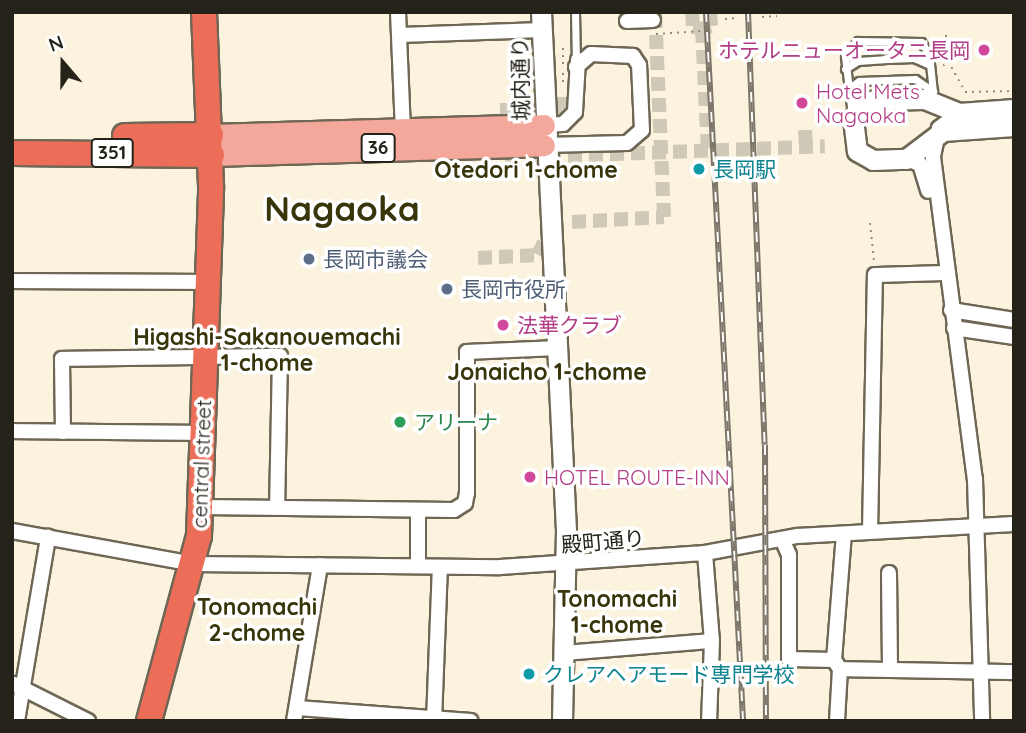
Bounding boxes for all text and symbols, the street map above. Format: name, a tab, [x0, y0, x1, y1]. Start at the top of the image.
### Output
north arrow	[28, 28, 98, 98]
text: N	[45, 30, 66, 57]
street label: 城内通り	[507, 37, 533, 121]
place label: ホテルニューオータニ長岡	[718, 37, 970, 63]
marker: ホテルニューオータニ長岡	[976, 42, 992, 58]
place label: Hotel Mets Nagaoka	[816, 78, 920, 128]
marker: Hotel Mets Nagaoka	[794, 95, 810, 111]
road number: 36	[360, 132, 396, 164]
road number: 351	[89, 138, 135, 168]
district label: Otedori 1-chome	[434, 156, 618, 184]
place label: 長岡駅	[713, 156, 776, 182]
marker: 長岡駅	[691, 161, 707, 177]
district label: Nagaoka	[264, 187, 420, 229]
place label: 長岡市議会	[323, 246, 428, 272]
marker: 長岡市議会	[301, 251, 317, 267]
place label: 長岡市役所	[461, 276, 566, 302]
marker: 長岡市役所	[439, 281, 455, 297]
place label: 法華クラブ	[517, 312, 622, 338]
marker: 法華クラブ	[495, 317, 511, 333]
district label: Higashi-Sakanouemachi 1-chome	[133, 323, 401, 377]
district label: Jonaicho 1-chome	[447, 358, 647, 386]
street label: central street	[186, 399, 216, 529]
place label: アリーナ	[414, 409, 498, 435]
marker: アリーナ	[392, 414, 408, 430]
place label: HOTEL ROUTE-INN	[544, 464, 730, 490]
marker: HOTEL ROUTE-INN	[522, 469, 538, 485]
street label: 殿町通り	[560, 525, 646, 557]
district label: Tonomachi 1-chome	[557, 585, 677, 639]
district label: Tonomachi 2-chome	[197, 593, 317, 647]
place label: クレアヘアモード専門学校	[543, 661, 795, 687]
marker: クレアヘアモード専門学校	[521, 666, 537, 682]

